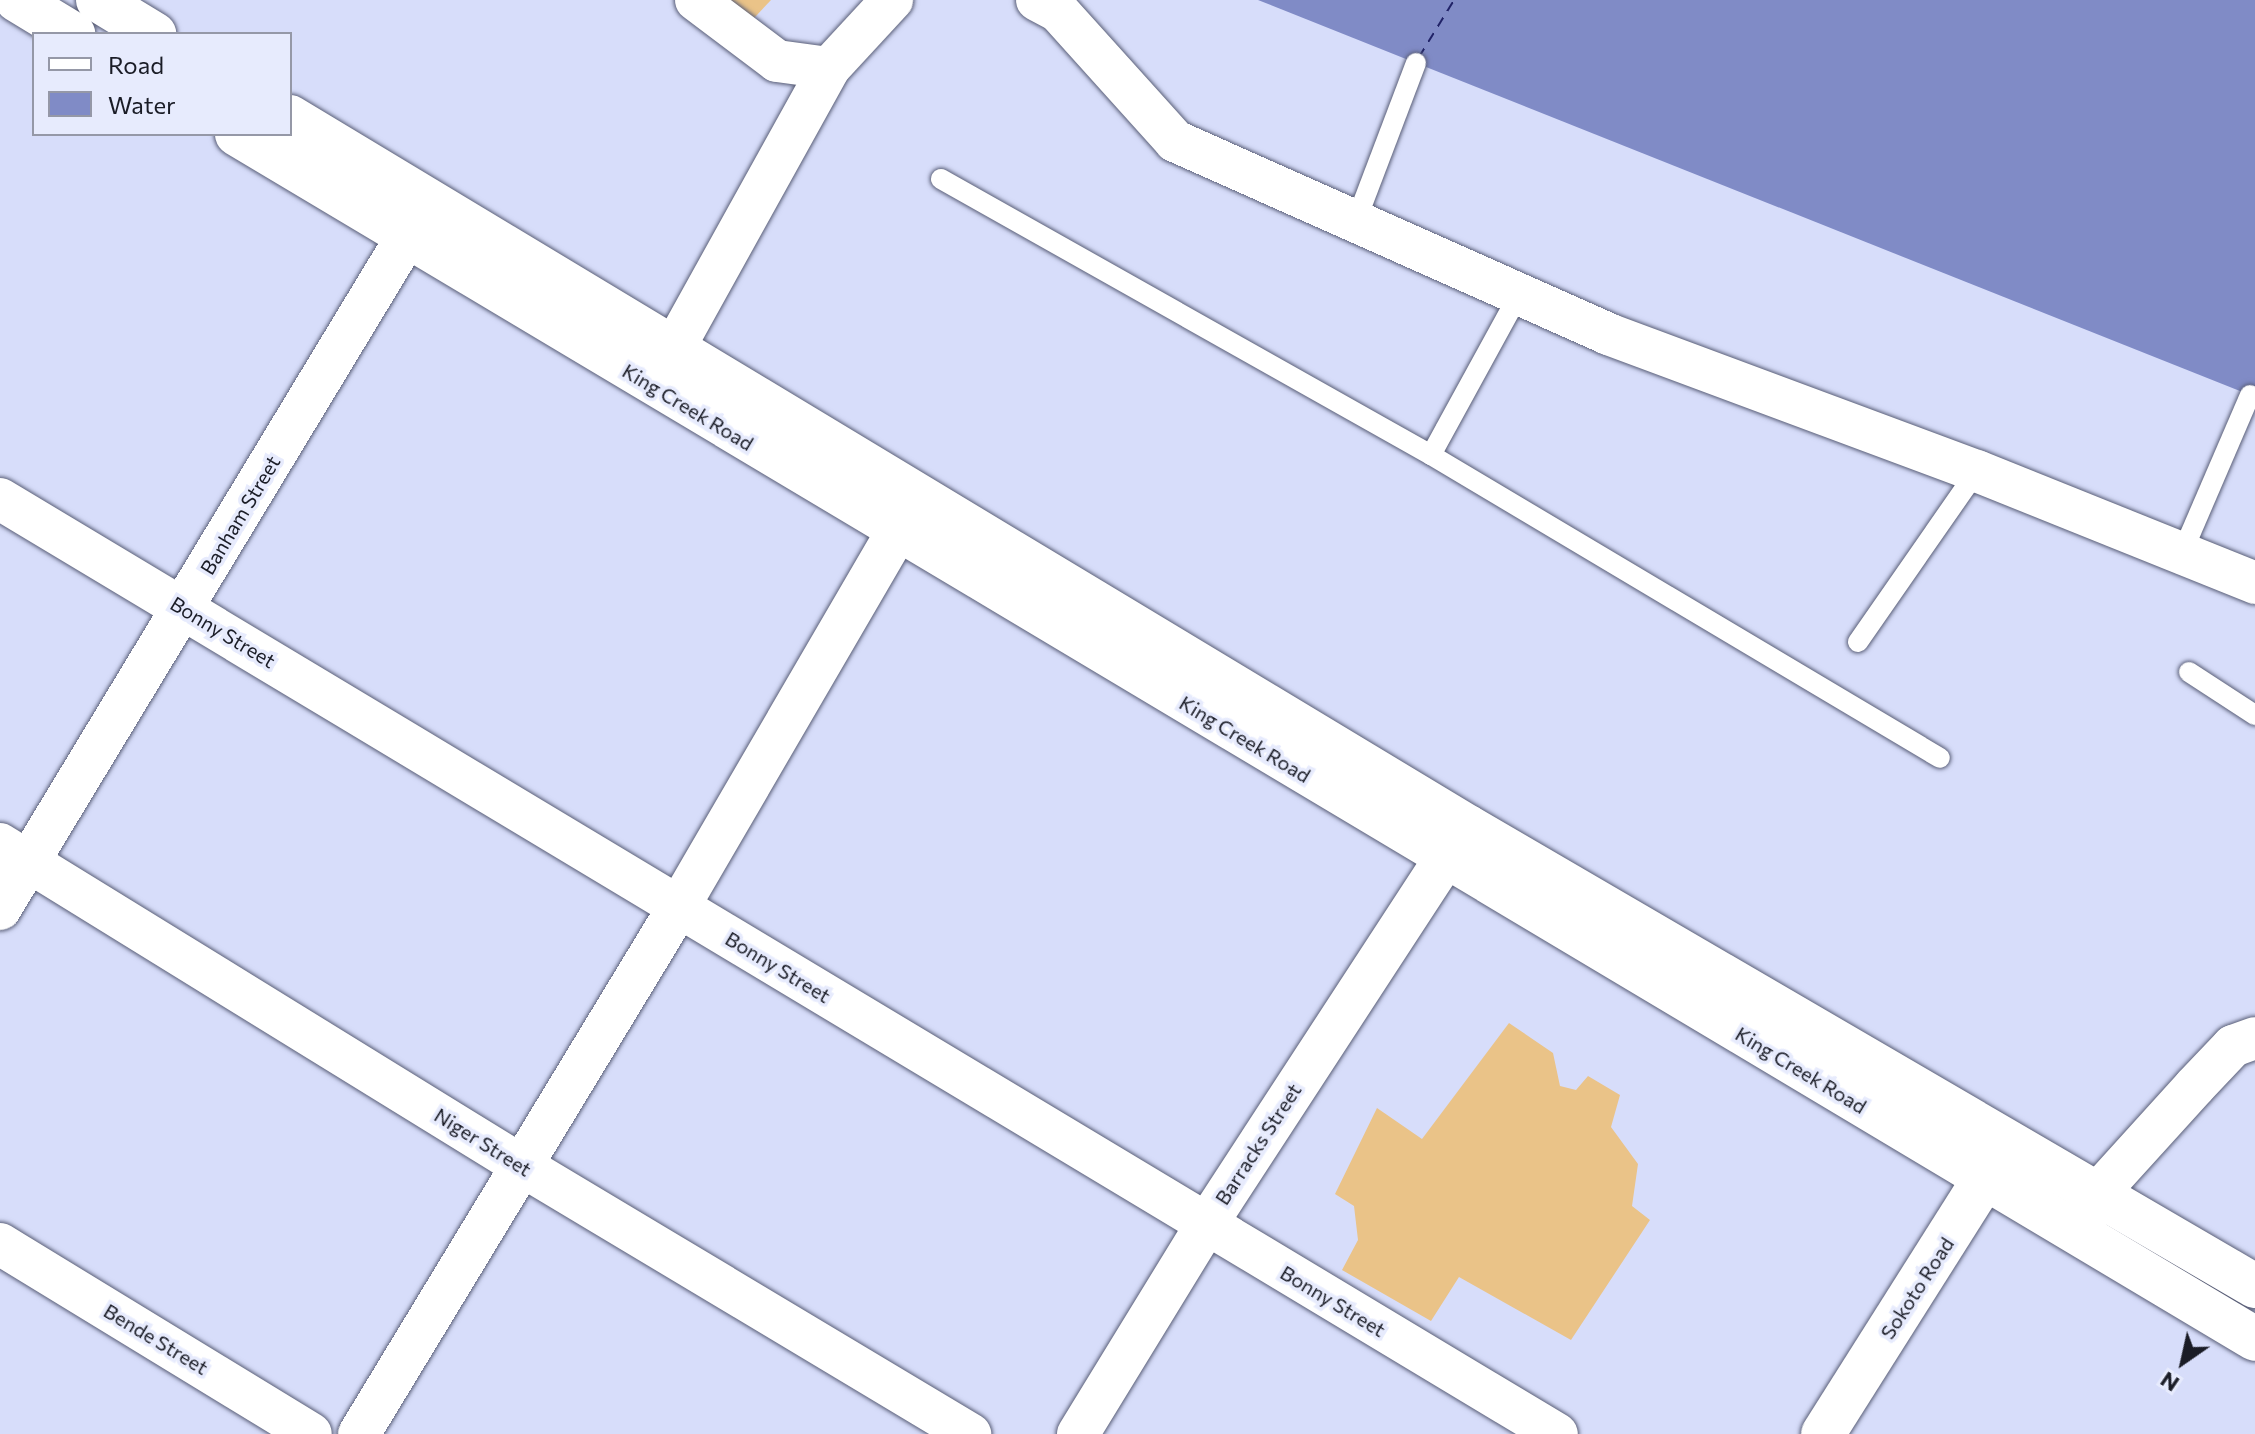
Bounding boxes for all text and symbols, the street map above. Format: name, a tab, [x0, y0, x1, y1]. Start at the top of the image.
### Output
legend	[32, 32, 292, 136]
text: Road	[108, 50, 164, 79]
text: Water	[108, 90, 176, 119]
street label: King Creek Road	[618, 358, 758, 456]
street label: Banham Street	[195, 451, 285, 579]
street label: Bonny Street	[166, 591, 280, 673]
street label: King Creek Road	[1175, 690, 1315, 788]
street label: Bonny Street	[721, 926, 835, 1008]
street label: King Creek Road	[1731, 1021, 1871, 1119]
street label: Barracks Street	[1210, 1079, 1306, 1209]
street label: Niger Street	[430, 1103, 536, 1181]
street label: Sokoto Road	[1875, 1233, 1959, 1343]
street label: Bonny Street	[1276, 1260, 1390, 1342]
street label: Bende Street	[100, 1298, 212, 1380]
north arrow	[2143, 1322, 2223, 1402]
text: N	[2155, 1367, 2184, 1398]

